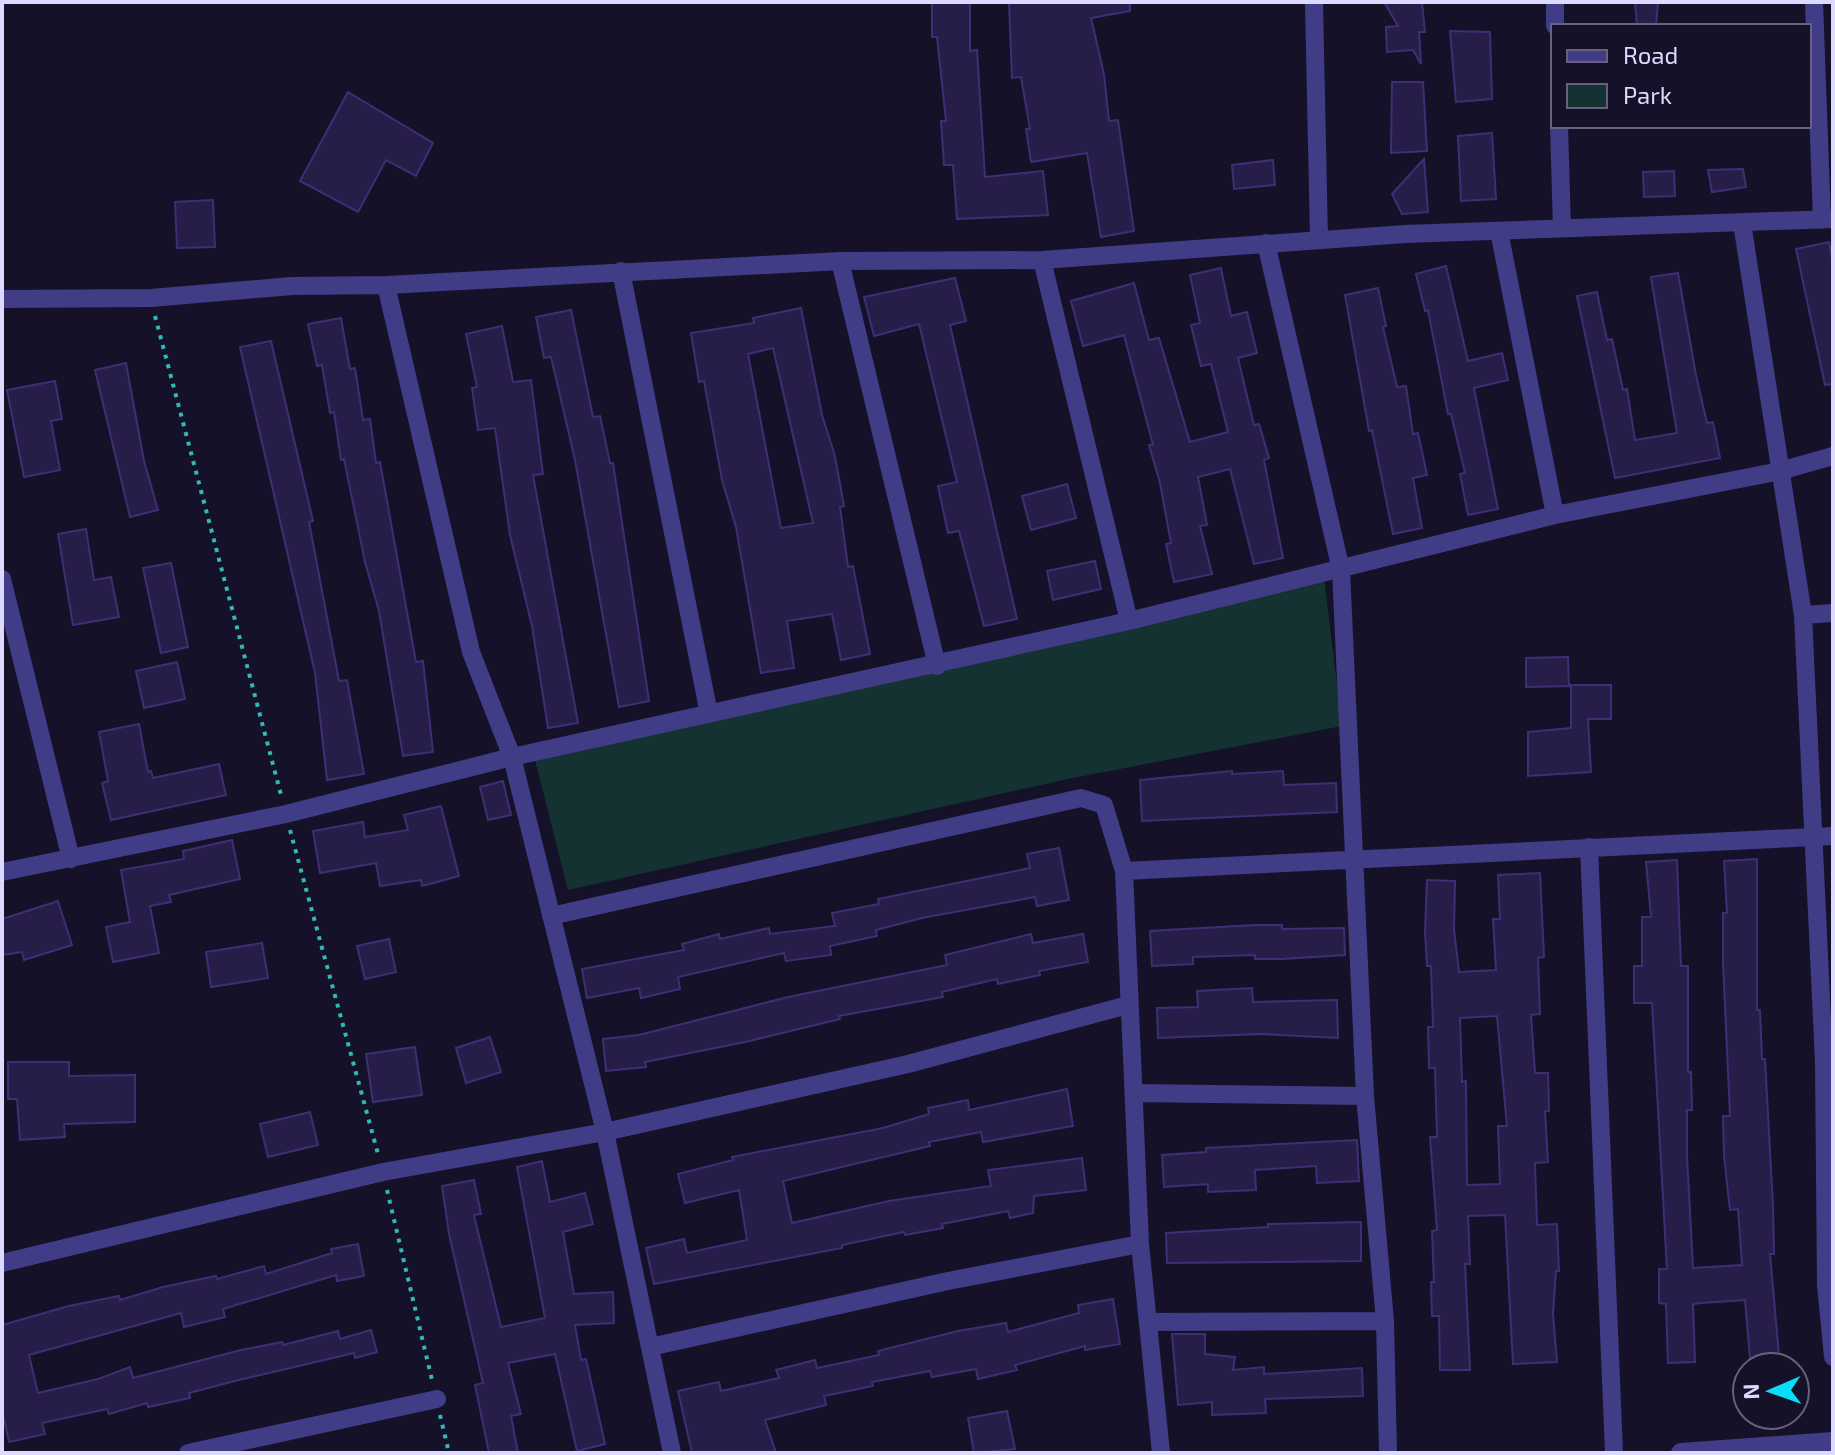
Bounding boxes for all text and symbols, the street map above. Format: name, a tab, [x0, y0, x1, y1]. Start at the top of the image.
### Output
legend	[1551, 24, 1811, 128]
text: Road	[1623, 40, 1678, 69]
text: Park	[1623, 80, 1672, 109]
north arrow	[1731, 1351, 1811, 1431]
text: N	[1737, 1383, 1763, 1400]

